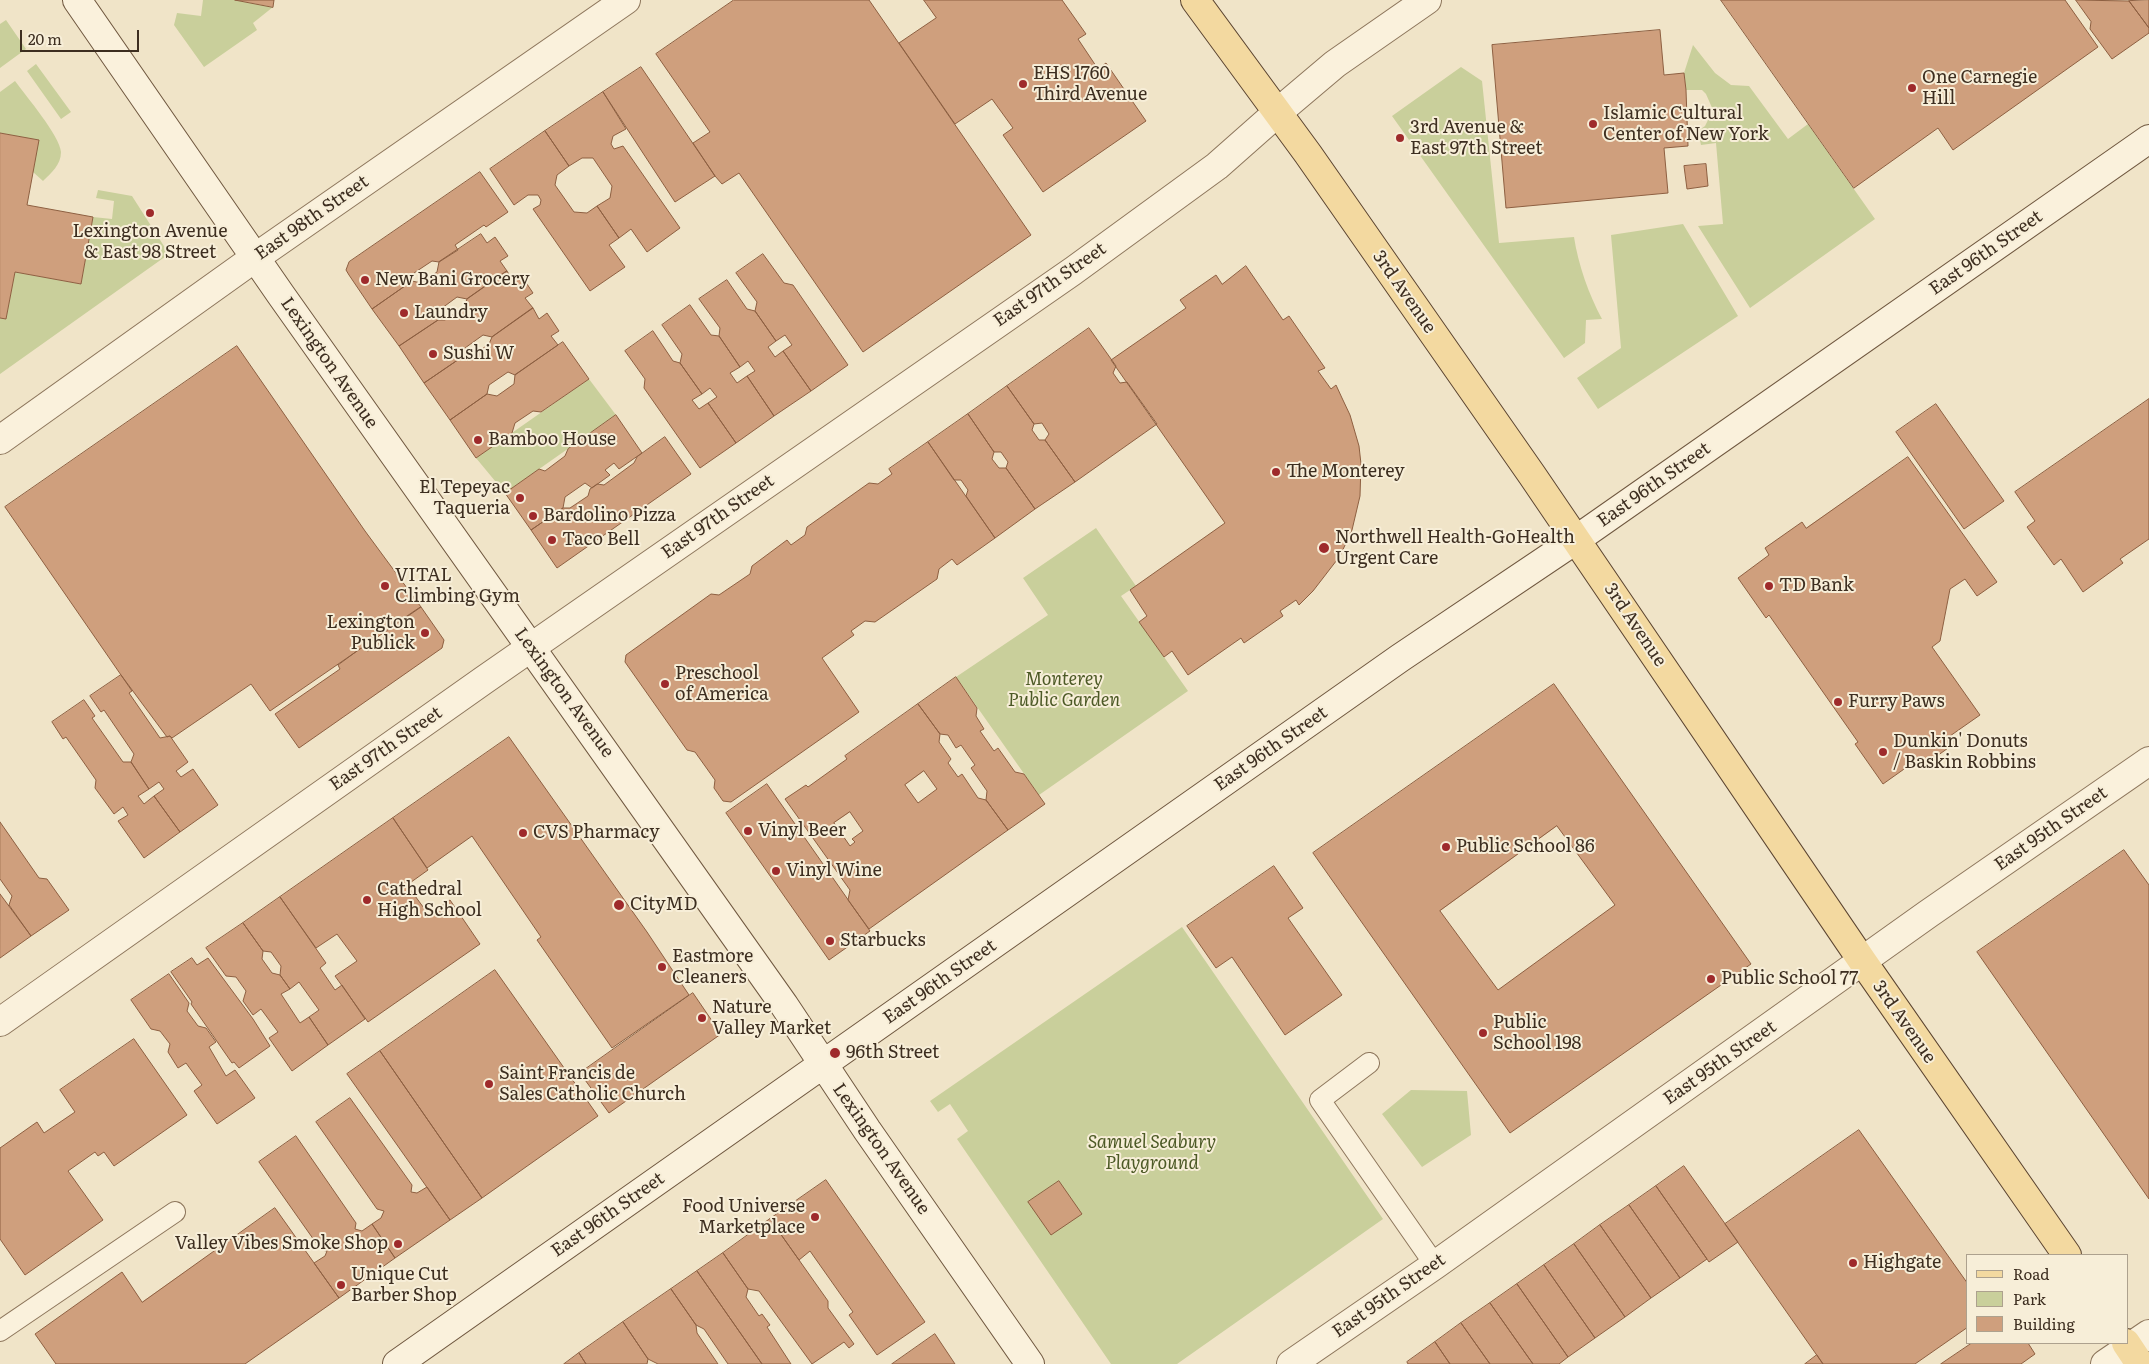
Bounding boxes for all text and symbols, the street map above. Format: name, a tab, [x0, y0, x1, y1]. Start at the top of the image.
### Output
scale bar	[22, 20, 141, 52]
text: 20 m	[28, 27, 62, 50]
place label: EHS 1760 Third Avenue	[1033, 63, 1147, 106]
place label: One Carnegie Hill	[1922, 67, 2037, 110]
marker: EHS 1760 Third Avenue	[1017, 78, 1029, 90]
marker: One Carnegie Hill	[1906, 82, 1918, 94]
place label: Islamic Cultural Center of New York	[1603, 103, 1769, 146]
place label: 3rd Avenue & East 97th Street	[1410, 117, 1542, 160]
marker: Islamic Cultural Center of New York	[1587, 118, 1599, 130]
marker: 3rd Avenue & East 97th Street	[1394, 132, 1406, 144]
street label: East 98th Street	[251, 171, 373, 265]
street label: East 96th Street	[1925, 206, 2047, 300]
marker: Lexington Avenue & East 98 Street	[144, 207, 156, 219]
place label: Lexington Avenue & East 98 Street	[72, 221, 228, 264]
street label: East 97th Street	[990, 238, 1110, 332]
street label: 3rd Avenue	[1368, 247, 1440, 337]
place label: New Bani Grocery	[375, 269, 530, 291]
marker: New Bani Grocery	[359, 274, 371, 286]
street label: Lexington Avenue	[276, 293, 382, 433]
place label: Laundry	[414, 302, 488, 324]
marker: Laundry	[398, 307, 410, 319]
place label: Sushi W	[443, 343, 514, 365]
marker: Sushi W	[427, 348, 439, 360]
place label: Bamboo House	[488, 429, 616, 451]
marker: Bamboo House	[472, 434, 484, 446]
street label: East 96th Street	[1593, 438, 1715, 532]
place label: The Monterey	[1286, 461, 1405, 483]
marker: The Monterey	[1270, 466, 1282, 478]
street label: East 97th Street	[658, 470, 778, 564]
place label: El Tepeyac Taqueria	[419, 477, 510, 520]
marker: El Tepeyac Taqueria	[514, 492, 526, 504]
place label: Bardolino Pizza	[543, 505, 676, 527]
marker: Bardolino Pizza	[527, 510, 539, 522]
place label: Northwell Health-GoHealth Urgent Care	[1335, 527, 1575, 570]
place label: Taco Bell	[562, 529, 640, 551]
marker: Taco Bell	[546, 534, 558, 546]
marker: Northwell Health-GoHealth Urgent Care	[1317, 541, 1331, 555]
place label: VITAL Climbing Gym	[395, 565, 520, 608]
place label: TD Bank	[1779, 575, 1854, 597]
street label: 3rd Avenue	[1599, 579, 1671, 671]
marker: VITAL Climbing Gym	[379, 580, 391, 592]
marker: TD Bank	[1763, 580, 1775, 592]
place label: Lexington Publick	[327, 612, 415, 654]
street label: Lexington Avenue	[510, 624, 618, 762]
marker: Lexington Publick	[419, 627, 431, 639]
place label: Preschool of America	[675, 663, 769, 706]
park label: Monterey Public Garden	[1008, 669, 1120, 712]
marker: Preschool of America	[659, 678, 671, 690]
place label: Furry Paws	[1848, 691, 1945, 713]
marker: Furry Paws	[1832, 696, 1844, 708]
street label: East 97th Street	[326, 702, 446, 796]
street label: East 96th Street	[1210, 702, 1332, 796]
place label: Dunkin' Donuts / Baskin Robbins	[1893, 731, 2036, 774]
marker: Dunkin' Donuts / Baskin Robbins	[1877, 746, 1889, 758]
street label: East 95th Street	[1990, 782, 2112, 876]
place label: Vinyl Beer	[758, 820, 846, 842]
place label: CVS Pharmacy	[533, 822, 660, 844]
marker: Vinyl Beer	[742, 825, 754, 837]
marker: CVS Pharmacy	[517, 827, 529, 839]
place label: Public School 86	[1456, 836, 1595, 858]
marker: Public School 86	[1440, 841, 1452, 853]
place label: Vinyl Wine	[786, 860, 882, 882]
marker: Vinyl Wine	[770, 865, 782, 877]
place label: Cathedral High School	[377, 879, 482, 922]
marker: Cathedral High School	[361, 894, 373, 906]
place label: CityMD	[630, 894, 697, 916]
marker: CityMD	[612, 898, 626, 912]
place label: Starbucks	[840, 930, 926, 952]
marker: Starbucks	[824, 935, 836, 947]
street label: East 96th Street	[879, 935, 1001, 1029]
place label: Eastmore Cleaners	[672, 946, 753, 989]
marker: Eastmore Cleaners	[656, 961, 668, 973]
place label: Public School 77	[1721, 968, 1858, 990]
marker: Public School 77	[1705, 973, 1717, 985]
street label: 3rd Avenue	[1868, 977, 1940, 1067]
place label: Nature Valley Market	[712, 997, 831, 1040]
marker: Nature Valley Market	[696, 1012, 708, 1024]
place label: Public School 198	[1493, 1012, 1582, 1054]
street label: East 95th Street	[1659, 1016, 1781, 1110]
marker: Public School 198	[1477, 1027, 1489, 1039]
place label: 96th Street	[846, 1042, 939, 1064]
marker: 96th Street	[828, 1046, 842, 1060]
place label: Saint Francis de Sales Catholic Church	[499, 1063, 686, 1106]
marker: Saint Francis de Sales Catholic Church	[483, 1078, 495, 1090]
street label: Lexington Avenue	[828, 1079, 934, 1219]
park label: Samuel Seabury Playground	[1088, 1132, 1216, 1174]
street label: East 96th Street	[547, 1168, 669, 1262]
place label: Food Universe Marketplace	[682, 1196, 805, 1238]
marker: Food Universe Marketplace	[809, 1211, 821, 1223]
place label: Valley Vibes Smoke Shop	[175, 1233, 388, 1255]
marker: Valley Vibes Smoke Shop	[392, 1238, 404, 1250]
street label: East 95th Street	[1328, 1249, 1450, 1343]
place label: Highgate	[1863, 1252, 1941, 1274]
legend	[1966, 1254, 2129, 1344]
marker: Highgate	[1847, 1257, 1859, 1269]
text: Road	[2013, 1262, 2049, 1285]
place label: Unique Cut Barber Shop	[351, 1264, 457, 1306]
marker: Unique Cut Barber Shop	[335, 1279, 347, 1291]
text: Park	[2013, 1287, 2046, 1310]
text: Building	[2013, 1312, 2075, 1335]

